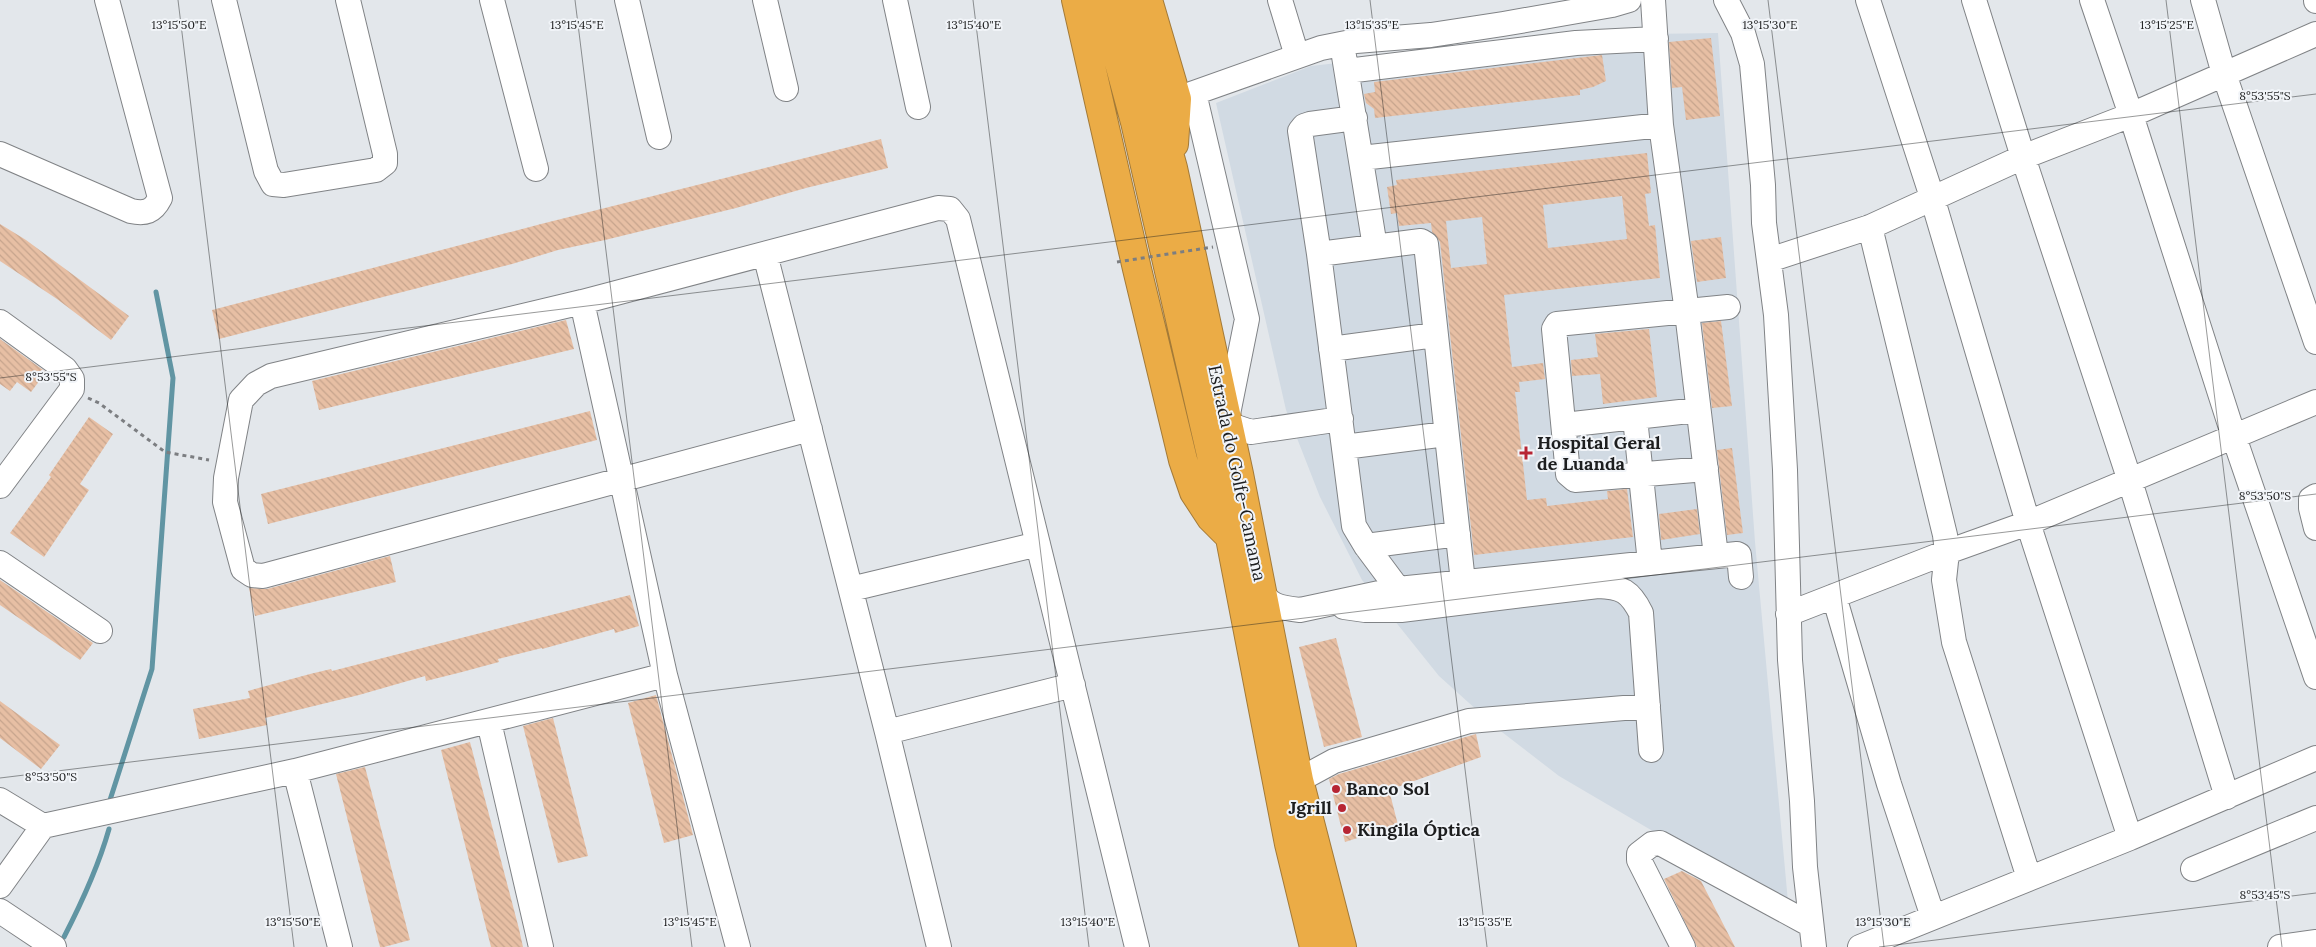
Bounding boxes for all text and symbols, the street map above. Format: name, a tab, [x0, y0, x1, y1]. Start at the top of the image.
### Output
text: 13°15'50"E	[152, 17, 206, 32]
text: 13°15'45"E	[550, 17, 604, 32]
text: 13°15'40"E	[947, 17, 1001, 32]
text: 13°15'35"E	[1345, 17, 1399, 32]
text: 13°15'30"E	[1742, 17, 1798, 32]
text: 13°15'25"E	[2140, 17, 2194, 32]
text: 8°53'55"S	[2239, 88, 2291, 103]
street label: Estrada do Golfe-Camama	[1203, 363, 1272, 583]
text: 8°53'55"S	[25, 369, 77, 384]
place label: Hospital Geral de Luanda	[1537, 431, 1661, 475]
marker: Hospital Geral de Luanda	[1519, 446, 1533, 460]
text: 8°53'50"S	[2239, 488, 2291, 503]
text: 8°53'50"S	[25, 769, 77, 784]
place label: Banco Sol	[1346, 777, 1430, 800]
marker: Banco Sol	[1330, 783, 1342, 795]
place label: Jgrill	[1289, 796, 1332, 819]
marker: Jgrill	[1336, 802, 1348, 814]
place label: Kingila Óptica	[1357, 818, 1481, 841]
marker: Kingila Óptica	[1341, 824, 1353, 836]
text: 8°53'45"S	[2240, 887, 2291, 902]
text: 13°15'50"E	[266, 914, 320, 929]
text: 13°15'45"E	[663, 914, 717, 929]
text: 13°15'40"E	[1061, 914, 1115, 929]
text: 13°15'35"E	[1458, 914, 1512, 929]
text: 13°15'30"E	[1855, 914, 1911, 929]

